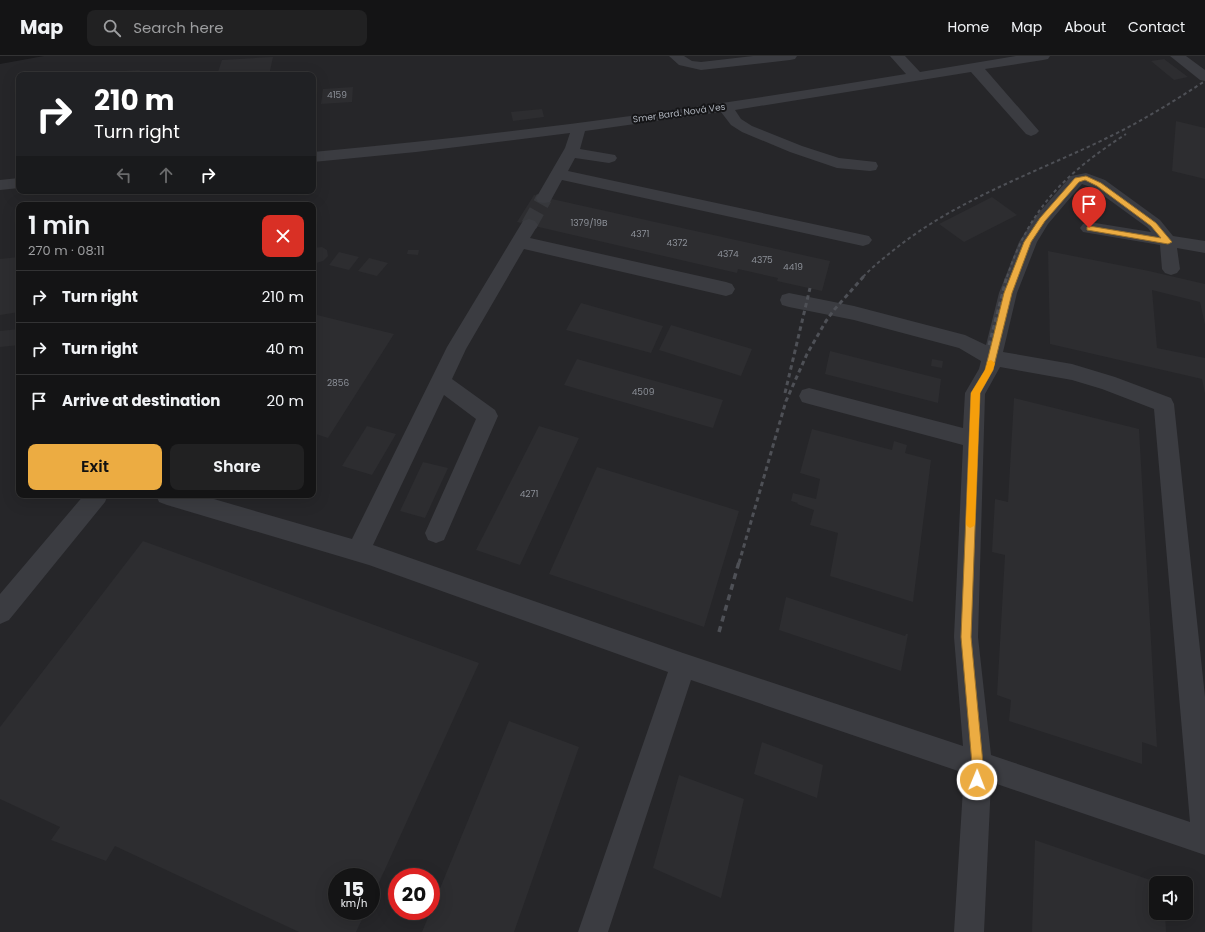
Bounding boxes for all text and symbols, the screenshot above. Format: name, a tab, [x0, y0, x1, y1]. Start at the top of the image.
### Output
search box	[87, 10, 367, 46]
text: Map	[20, 14, 63, 41]
icon: search	[101, 17, 123, 39]
text: Search here	[133, 17, 224, 38]
text: Home	[947, 17, 989, 37]
text: Map	[1011, 17, 1042, 37]
text: About	[1064, 17, 1106, 37]
text: Contact	[1128, 17, 1185, 37]
text: 210 m	[94, 81, 174, 120]
icon: right	[28, 88, 80, 140]
house number: 4159	[327, 89, 347, 101]
street label: Smer Bard. Nová Ves	[632, 101, 726, 125]
text: Turn right	[94, 119, 180, 144]
icon: left	[113, 164, 135, 186]
icon: ahead	[155, 164, 177, 186]
icon: right	[197, 164, 219, 186]
pin	[1072, 187, 1106, 228]
icon: arrive	[1078, 193, 1100, 215]
text: 1 min	[28, 209, 90, 242]
button: close	[262, 215, 304, 257]
house number: 1379/19B	[570, 217, 608, 229]
house number: 4371	[631, 228, 649, 240]
house number: 4372	[666, 237, 688, 249]
text: 270 m · 08:11	[28, 241, 105, 260]
house number: 4374	[717, 248, 739, 260]
house number: 4375	[751, 254, 773, 266]
house number: 4419	[783, 261, 803, 273]
icon: right	[28, 286, 50, 308]
text: Turn right	[62, 286, 138, 307]
text: 210 m	[262, 286, 304, 307]
icon: right	[28, 338, 50, 360]
text: Turn right	[62, 338, 138, 359]
text: 40 m	[266, 338, 304, 359]
house number: 2856	[327, 377, 349, 389]
house number: 4509	[632, 386, 655, 398]
icon: arrive	[28, 390, 50, 412]
text: Arrive at destination	[62, 390, 220, 411]
text: 20 m	[266, 390, 304, 411]
button: Exit	[28, 444, 162, 490]
button: Share	[170, 444, 304, 490]
house number: 4271	[520, 488, 538, 500]
position arrow	[956, 759, 998, 801]
speed limit sign: 20	[388, 868, 440, 920]
text: 15	[344, 875, 364, 903]
map controls	[1149, 876, 1193, 920]
button: sound	[1149, 876, 1193, 920]
text: km/h	[341, 896, 367, 911]

